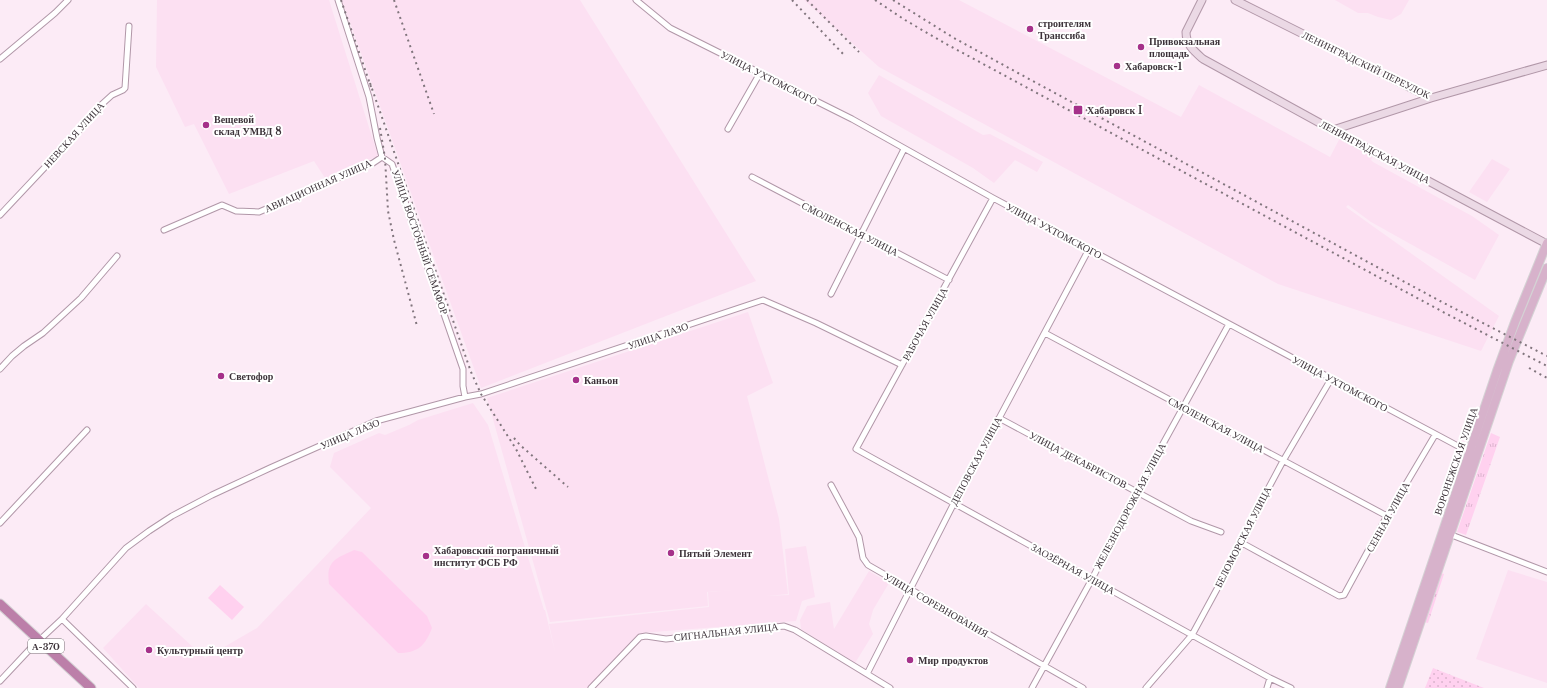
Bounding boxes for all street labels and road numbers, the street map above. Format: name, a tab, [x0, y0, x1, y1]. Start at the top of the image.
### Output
street label: ЛЕНИНГРАДСКИЙ ПЕРЕУЛОК	[1300, 28, 1432, 102]
street label: УЛИЦА УХТОМСКОГО	[718, 48, 820, 108]
street label: НЕВСКАЯ УЛИЦА	[41, 99, 108, 171]
street label: ЛЕНИНГРАДСКАЯ УЛИЦА	[1318, 117, 1433, 187]
street label: АВИАЦИОННАЯ УЛИЦА	[263, 156, 374, 215]
street label: УЛИЦА ВОСТОЧНЫЙ СЕМАФОР	[389, 168, 451, 317]
street label: СМОЛЕНСКАЯ УЛИЦА	[799, 199, 901, 259]
street label: УЛИЦА УХТОМСКОГО	[1004, 200, 1104, 262]
street label: РАБОЧАЯ УЛИЦА	[899, 284, 951, 363]
street label: УЛИЦА ЛАЗО	[626, 320, 690, 352]
street label: УЛИЦА УХТОМСКОГО	[1290, 353, 1390, 415]
street label: СМОЛЕНСКАЯ УЛИЦА	[1166, 394, 1267, 456]
street label: ВОРОНЕЖСКАЯ УЛИЦА	[1431, 405, 1481, 517]
street label: ДЕПОВСКАЯ УЛИЦА	[947, 414, 1005, 508]
street label: УЛИЦА ЛАЗО	[318, 416, 382, 452]
street label: УЛИЦА ДЕКАБРИСТОВ	[1027, 429, 1130, 492]
street label: ЖЕЛЕЗНОДОРОЖНАЯ УЛИЦА	[1091, 440, 1169, 571]
street label: СЕННАЯ УЛИЦА	[1363, 479, 1413, 554]
street label: БЕЛОМОРСКАЯ УЛИЦА	[1212, 483, 1275, 590]
street label: ЗАОЗЁРНАЯ УЛИЦА	[1029, 541, 1118, 598]
street label: УЛИЦА СОРЕВНОВАНИЯ	[882, 570, 991, 640]
street label: СИГНАЛЬНАЯ УЛИЦА	[673, 620, 780, 644]
road number: А-370	[28, 639, 64, 653]

